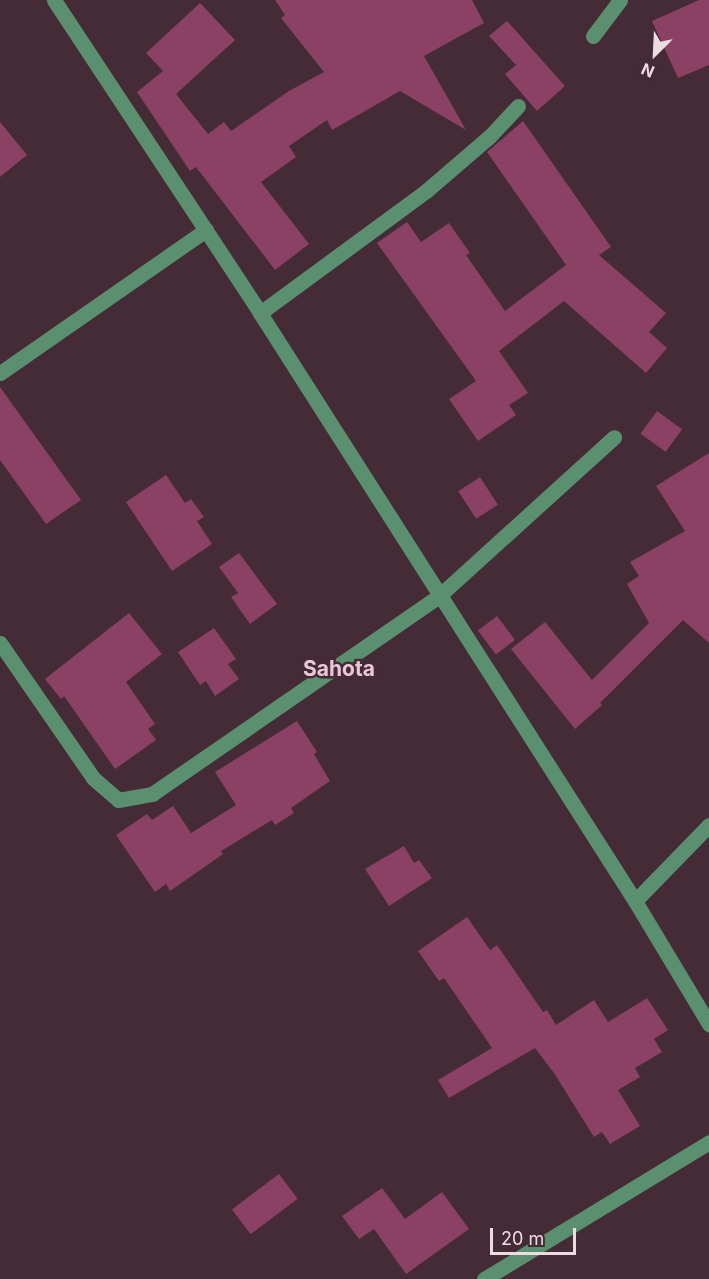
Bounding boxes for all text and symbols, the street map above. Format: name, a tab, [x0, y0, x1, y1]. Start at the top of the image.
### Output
north arrow	[625, 24, 685, 84]
text: N	[638, 59, 657, 82]
district label: Sahota	[303, 656, 375, 682]
scale bar	[493, 1216, 578, 1254]
text: 20 m	[501, 1228, 544, 1249]

